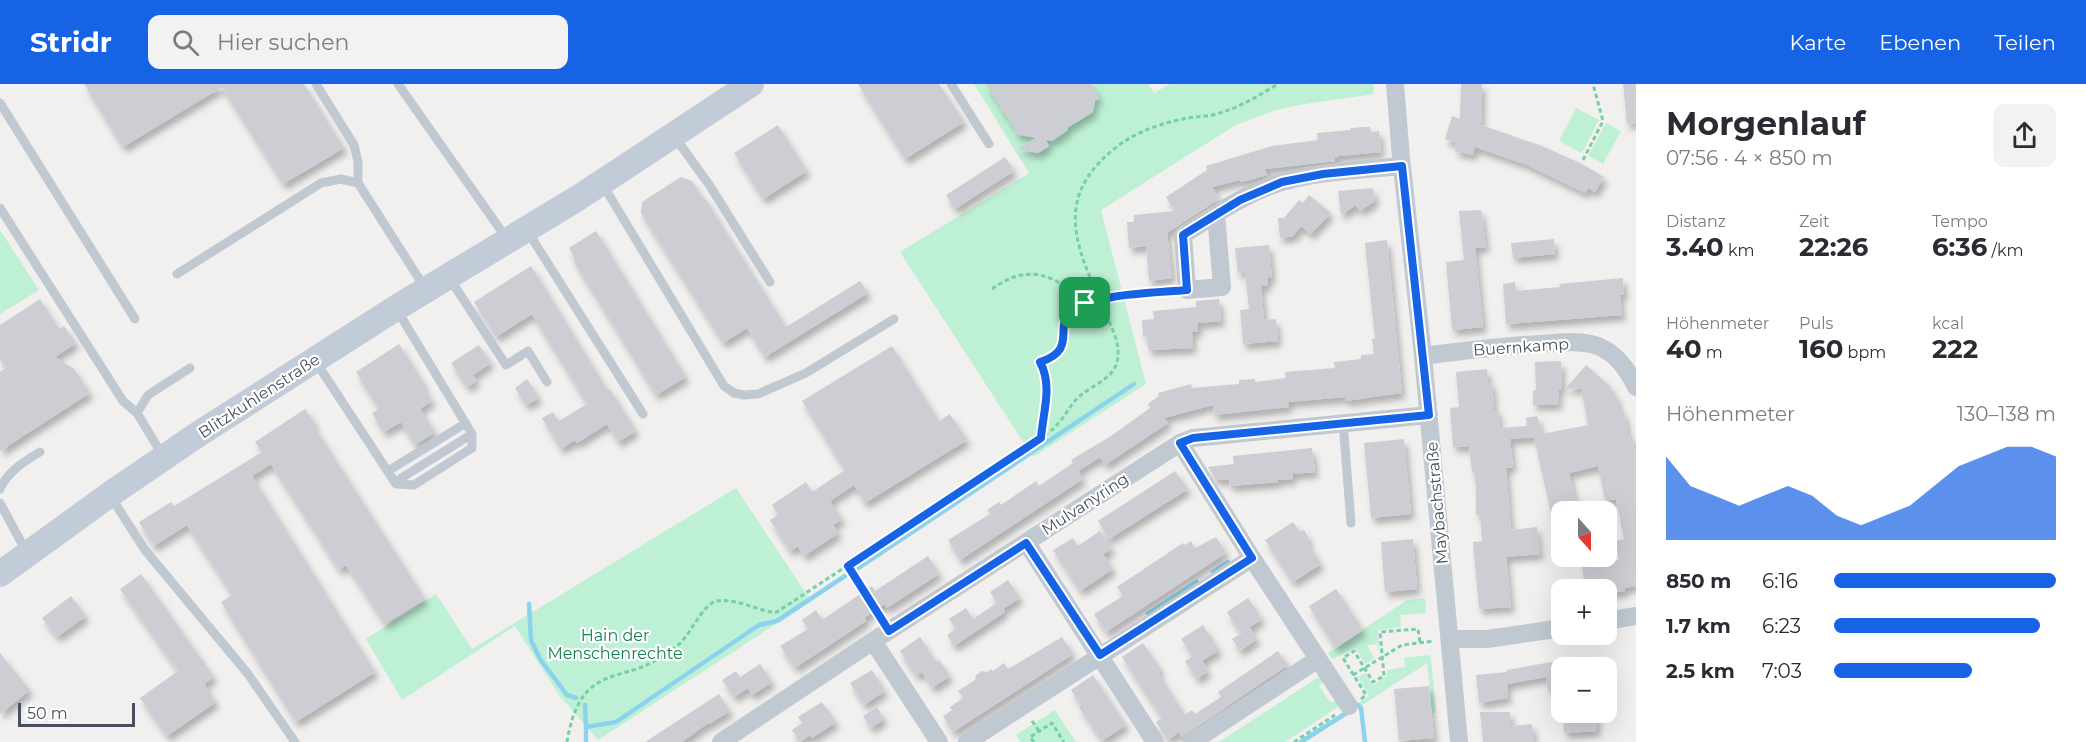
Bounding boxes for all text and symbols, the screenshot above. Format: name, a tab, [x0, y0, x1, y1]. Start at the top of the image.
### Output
search box	[148, 15, 568, 69]
text: Stridr	[30, 25, 112, 59]
icon: search	[169, 26, 202, 59]
text: Hier suchen	[217, 29, 349, 56]
text: Karte	[1790, 30, 1846, 55]
text: Ebenen	[1879, 30, 1961, 55]
text: Teilen	[1994, 30, 2056, 55]
text: Morgenlauf	[1666, 103, 1866, 143]
button: share	[1993, 104, 2056, 167]
text: 07:56 · 4 × 850 m	[1666, 146, 1833, 170]
text: Distanz	[1666, 212, 1726, 231]
text: Zeit	[1799, 212, 1830, 231]
text: Tempo	[1932, 212, 1988, 231]
text: 3.40	[1666, 231, 1724, 263]
text: 22:26	[1799, 231, 1868, 263]
text: 6:36	[1932, 231, 1987, 263]
text: km	[1724, 241, 1754, 260]
text: /km	[1987, 241, 2023, 260]
pin	[1059, 277, 1110, 328]
icon: arrive	[1068, 286, 1101, 319]
text: Höhenmeter	[1666, 314, 1769, 333]
text: Puls	[1799, 314, 1833, 333]
text: kcal	[1932, 314, 1964, 333]
text: 40	[1666, 333, 1702, 365]
text: 160	[1799, 333, 1843, 365]
text: 222	[1932, 333, 1978, 365]
street label: Buernkamp	[1472, 334, 1570, 360]
text: m	[1702, 343, 1723, 362]
text: bpm	[1843, 343, 1886, 362]
street label: Blitzkuhlenstraße	[195, 350, 323, 442]
text: Höhenmeter	[1666, 402, 1795, 426]
text: 130–138 m	[1957, 402, 2056, 426]
street label: Maybachstraße	[1422, 441, 1452, 565]
street label: Mulvanyring	[1038, 469, 1132, 539]
north arrow	[1551, 501, 1617, 567]
map controls	[1551, 501, 1617, 723]
text: 850 m	[1666, 569, 1731, 593]
text: 6:16	[1762, 569, 1798, 593]
button: +	[1551, 579, 1617, 645]
text: 1.7 km	[1666, 614, 1731, 638]
text: 6:23	[1762, 614, 1801, 638]
park label: Hain der Menschenrechte	[547, 626, 683, 663]
button: −	[1551, 657, 1617, 723]
text: 2.5 km	[1666, 659, 1735, 683]
text: 7:03	[1762, 659, 1802, 683]
scale bar	[18, 700, 135, 728]
text: 50 m	[27, 704, 68, 723]

